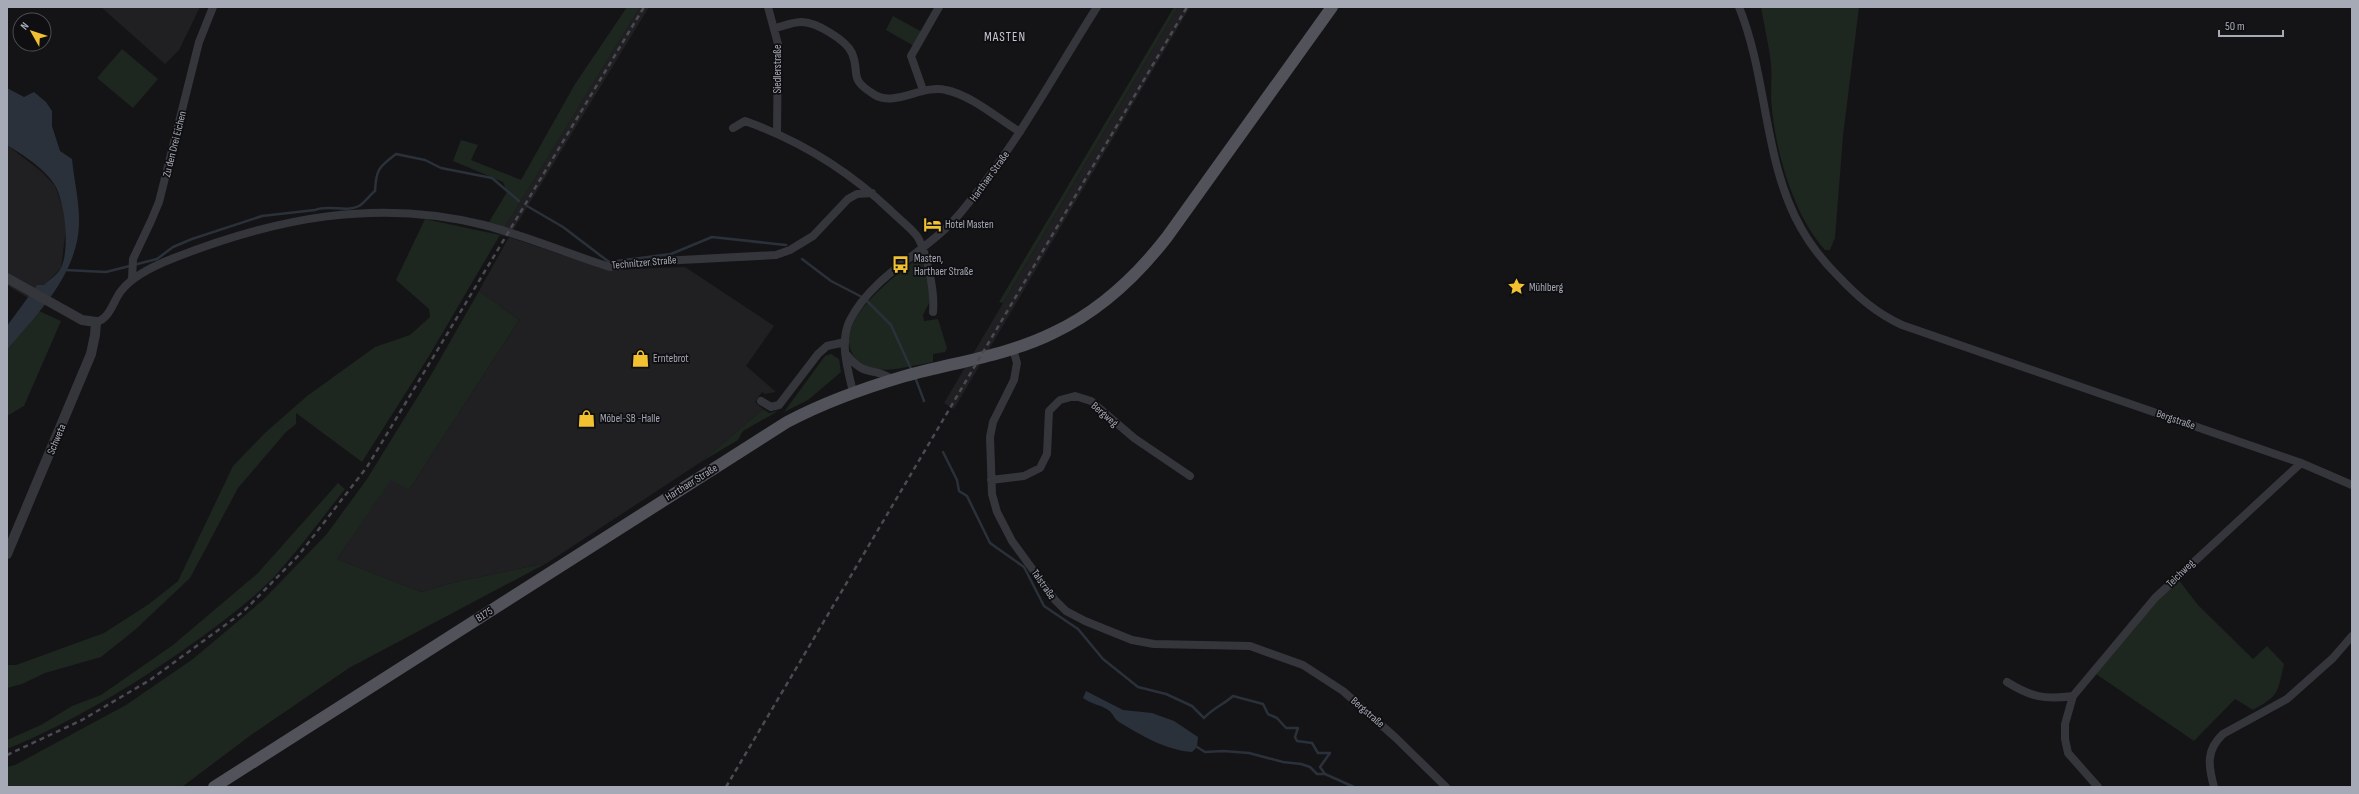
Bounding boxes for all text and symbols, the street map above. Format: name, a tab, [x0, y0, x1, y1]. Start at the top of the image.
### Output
north arrow	[12, 12, 52, 52]
scale bar	[2219, 12, 2283, 38]
text: 50 m	[2225, 19, 2245, 34]
text: N	[18, 20, 32, 32]
district label: MASTEN	[984, 29, 1026, 45]
street label: Siedlerstraße	[771, 45, 784, 93]
street label: Zu den Drei Eichen	[160, 109, 189, 179]
street label: Harthaer Straße	[967, 149, 1012, 204]
hotel icon: Hotel Masten	[922, 214, 942, 234]
place label: Hotel Masten	[945, 218, 994, 231]
place label: Masten, Harthaer Straße	[914, 252, 973, 278]
street label: Technitzer Straße	[611, 253, 677, 272]
bus stop icon: Masten, Harthaer Straße	[891, 254, 911, 274]
place icon: Mühlberg	[1506, 277, 1526, 297]
place label: Mühlberg	[1529, 281, 1564, 294]
shop icon: Erntebrot	[630, 348, 650, 368]
place label: Erntebrot	[653, 352, 689, 365]
street label: Bergweg	[1089, 399, 1121, 430]
street label: Bergstraße	[2155, 407, 2197, 432]
shop icon: Möbel-SB -Halle	[577, 408, 597, 428]
place label: Möbel-SB -Halle	[600, 412, 660, 425]
street label: Schweta	[44, 422, 69, 456]
street label: Harthaer Straße	[663, 461, 720, 504]
street label: Teichweg	[2164, 556, 2198, 590]
street label: Talstraße	[1029, 567, 1059, 602]
street label: B175	[473, 604, 495, 625]
street label: Bergstraße	[1348, 694, 1387, 730]

